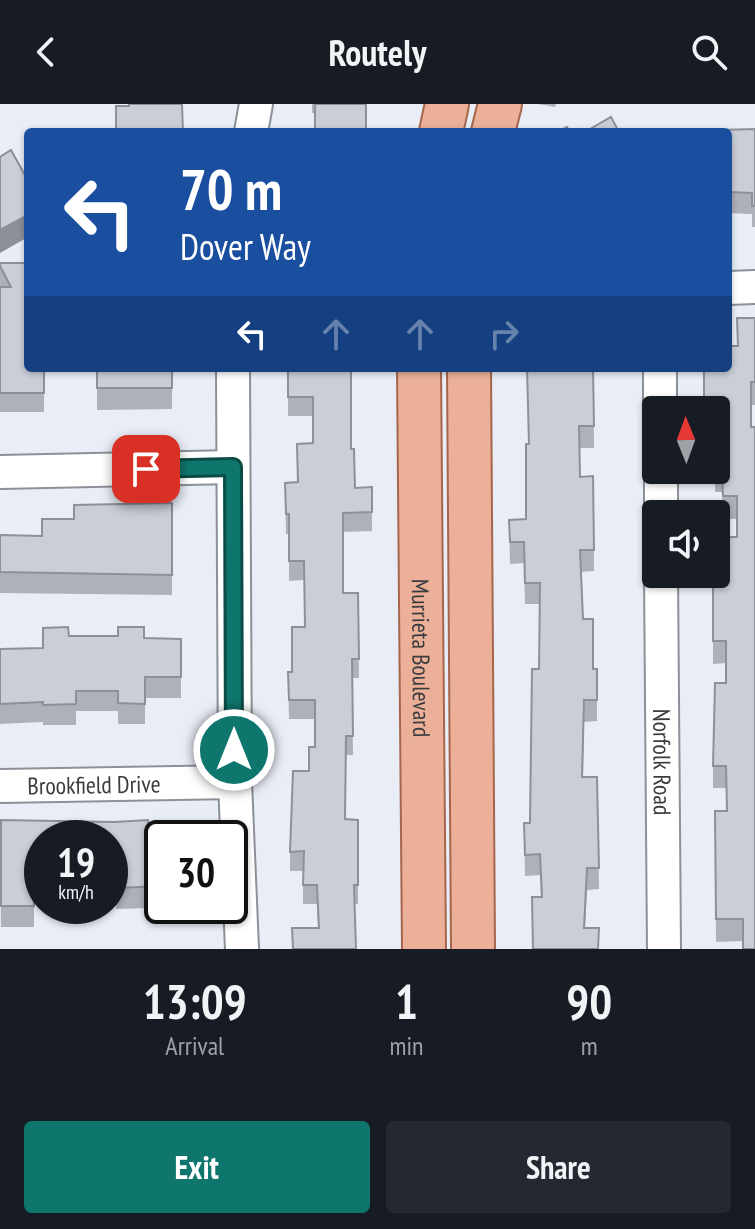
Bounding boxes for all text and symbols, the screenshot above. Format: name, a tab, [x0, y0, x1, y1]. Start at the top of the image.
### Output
text: Routely	[329, 29, 426, 76]
icon: back	[24, 30, 68, 74]
icon: search	[687, 30, 731, 74]
text: 70 m	[180, 153, 282, 225]
icon: left	[48, 160, 152, 264]
text: Dover Way	[180, 223, 311, 270]
icon: left	[230, 312, 274, 356]
icon: ahead	[314, 312, 358, 356]
icon: ahead	[398, 312, 442, 356]
icon: right	[482, 312, 526, 356]
north arrow	[642, 396, 730, 484]
map controls	[642, 396, 730, 588]
pin	[112, 435, 180, 503]
icon: arrive	[124, 447, 168, 491]
button: sound	[642, 500, 730, 588]
street label: Murrieta Boulevard	[405, 579, 438, 737]
position arrow	[192, 708, 276, 792]
street label: Norfolk Road	[647, 709, 678, 815]
street label: Brookfield Drive	[27, 768, 161, 801]
speed limit sign: 30	[144, 820, 248, 924]
text: 19	[57, 836, 95, 888]
text: km/h	[58, 879, 94, 905]
text: 13:09	[143, 970, 247, 1032]
text: 1	[395, 970, 418, 1032]
text: 90	[566, 970, 612, 1032]
text: Arrival	[165, 1029, 224, 1062]
text: min	[389, 1029, 423, 1062]
text: m	[581, 1029, 598, 1062]
button: Exit	[24, 1121, 370, 1213]
button: Share	[386, 1121, 731, 1213]

